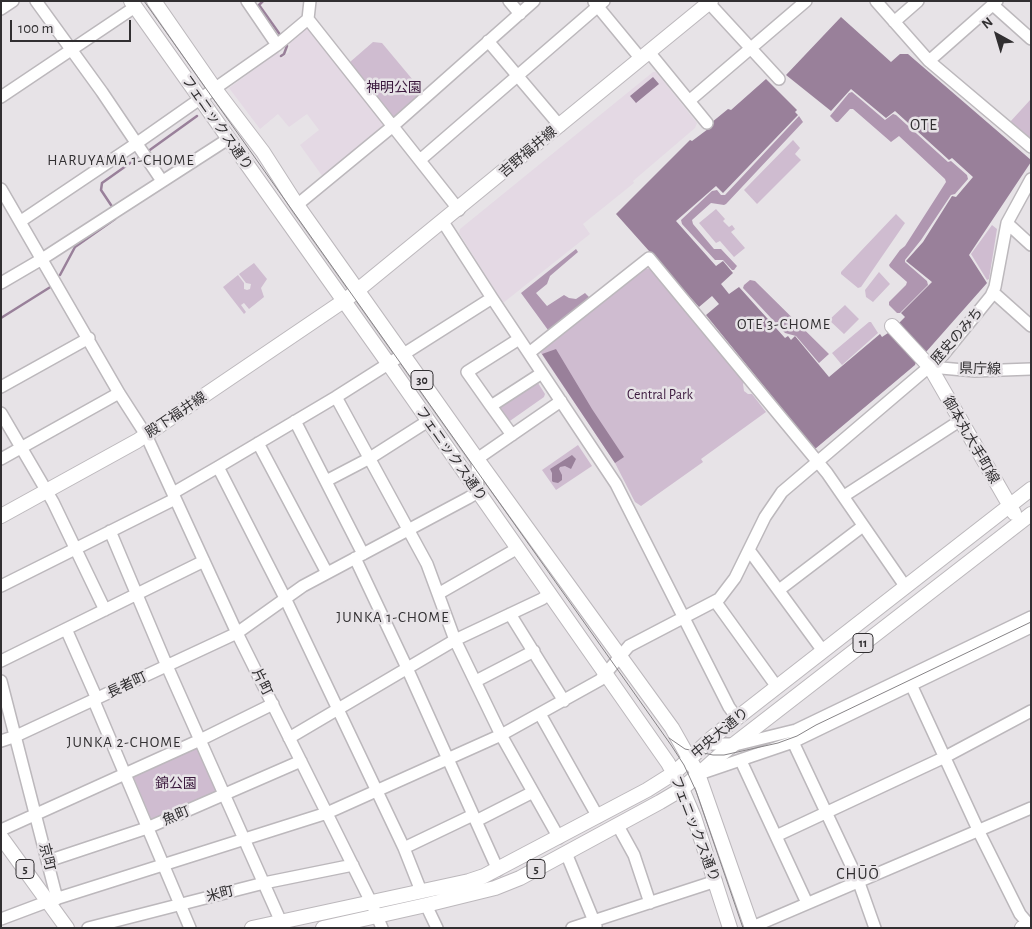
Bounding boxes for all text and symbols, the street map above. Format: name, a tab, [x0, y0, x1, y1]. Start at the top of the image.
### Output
scale bar	[12, 10, 134, 42]
north arrow	[972, 10, 1022, 60]
text: N	[979, 15, 996, 32]
text: 100 m	[18, 21, 53, 36]
street label: フェニックス通り	[178, 72, 256, 174]
park label: 神明公園	[366, 80, 422, 96]
district label: OTE	[910, 115, 938, 135]
street label: 吉野福井線	[496, 123, 560, 181]
district label: HARUYAMA 1-CHOME	[45, 151, 197, 169]
street label: 歴史のみち	[928, 304, 986, 368]
district label: OTE 3-CHOME	[736, 315, 832, 333]
street label: 県庁線	[959, 360, 1001, 378]
road number: 30	[411, 370, 433, 390]
park label: Central Park	[627, 387, 693, 403]
street label: 殿下福井線	[142, 388, 210, 442]
street label: 御本丸大手町線	[939, 393, 1003, 487]
street label: フェニックス通り	[412, 403, 490, 505]
district label: JUNKA 1-CHOME	[335, 608, 451, 626]
road number: 11	[853, 634, 873, 652]
street label: 片町	[248, 666, 276, 698]
street label: 長者町	[104, 669, 150, 701]
street label: 中央大通り	[688, 704, 752, 762]
district label: JUNKA 2-CHOME	[65, 733, 183, 751]
street label: フェニックス通り	[667, 774, 723, 884]
park label: 錦公園	[155, 776, 197, 792]
street label: 魚町	[160, 803, 192, 829]
street label: 京町	[35, 841, 59, 873]
road number: 5	[16, 860, 34, 879]
road number: 5	[527, 860, 545, 879]
district label: CHŪŌ	[836, 864, 880, 884]
street label: 米町	[204, 882, 236, 906]

